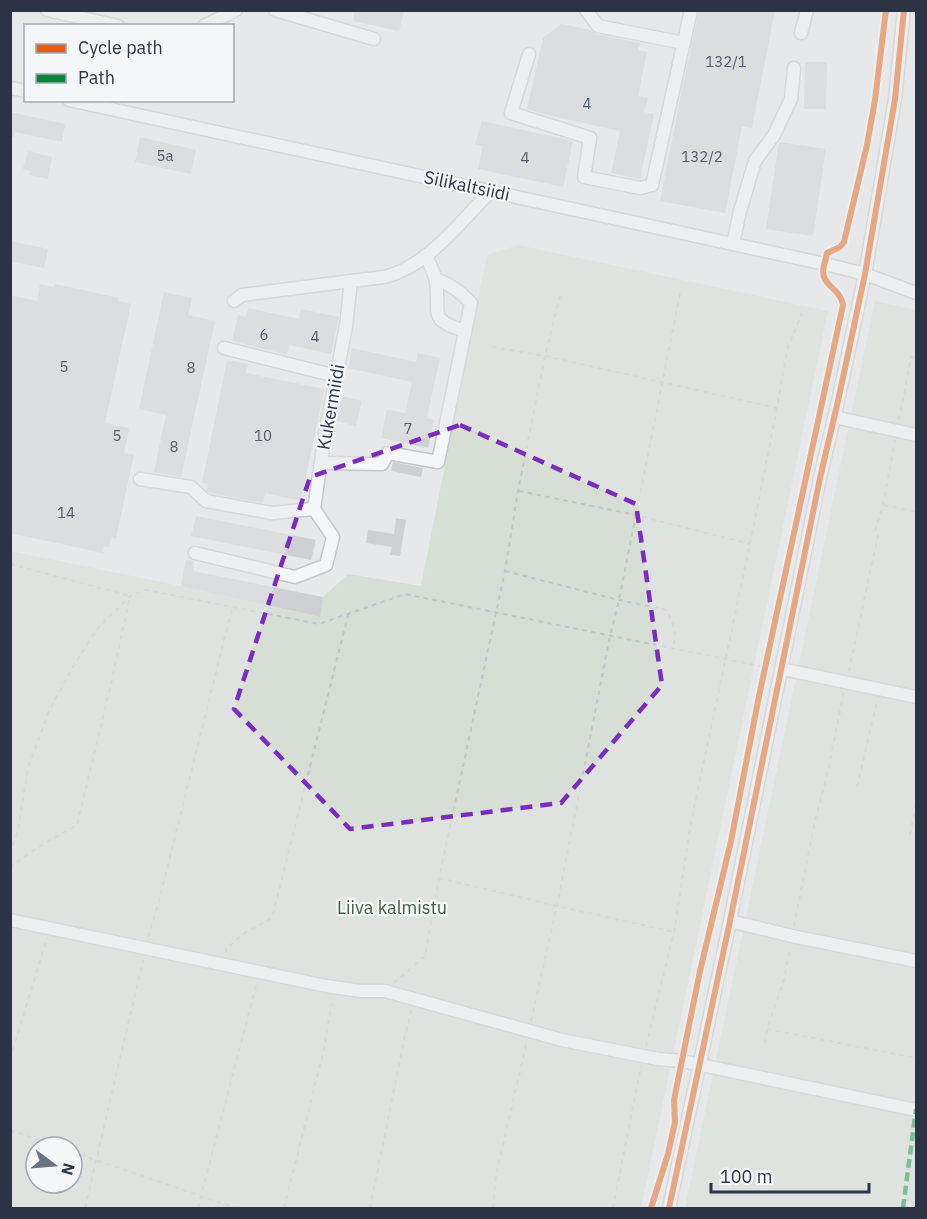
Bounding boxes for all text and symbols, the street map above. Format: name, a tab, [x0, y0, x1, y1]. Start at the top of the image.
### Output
legend	[24, 24, 234, 102]
text: Cycle path	[78, 36, 163, 59]
house number: 132/1	[705, 52, 747, 71]
text: Path	[78, 66, 115, 89]
house number: 4	[582, 94, 592, 113]
house number: 5a	[156, 146, 174, 165]
house number: 132/2	[681, 147, 723, 166]
house number: 4	[520, 148, 530, 167]
street label: Silikaltsiidi	[422, 165, 512, 206]
house number: 6	[259, 325, 269, 344]
house number: 4	[310, 327, 320, 346]
house number: 5	[59, 357, 69, 376]
house number: 8	[186, 358, 196, 377]
street label: Kukermiidi	[312, 362, 349, 452]
house number: 7	[403, 419, 413, 438]
house number: 5	[112, 426, 122, 445]
house number: 10	[254, 426, 272, 445]
house number: 8	[169, 437, 179, 456]
house number: 14	[57, 503, 75, 522]
park label: Liiva kalmistu	[337, 896, 447, 919]
north arrow	[24, 1135, 84, 1195]
scale bar	[711, 1156, 868, 1194]
text: N	[57, 1161, 80, 1177]
text: 100 m	[720, 1165, 772, 1188]

